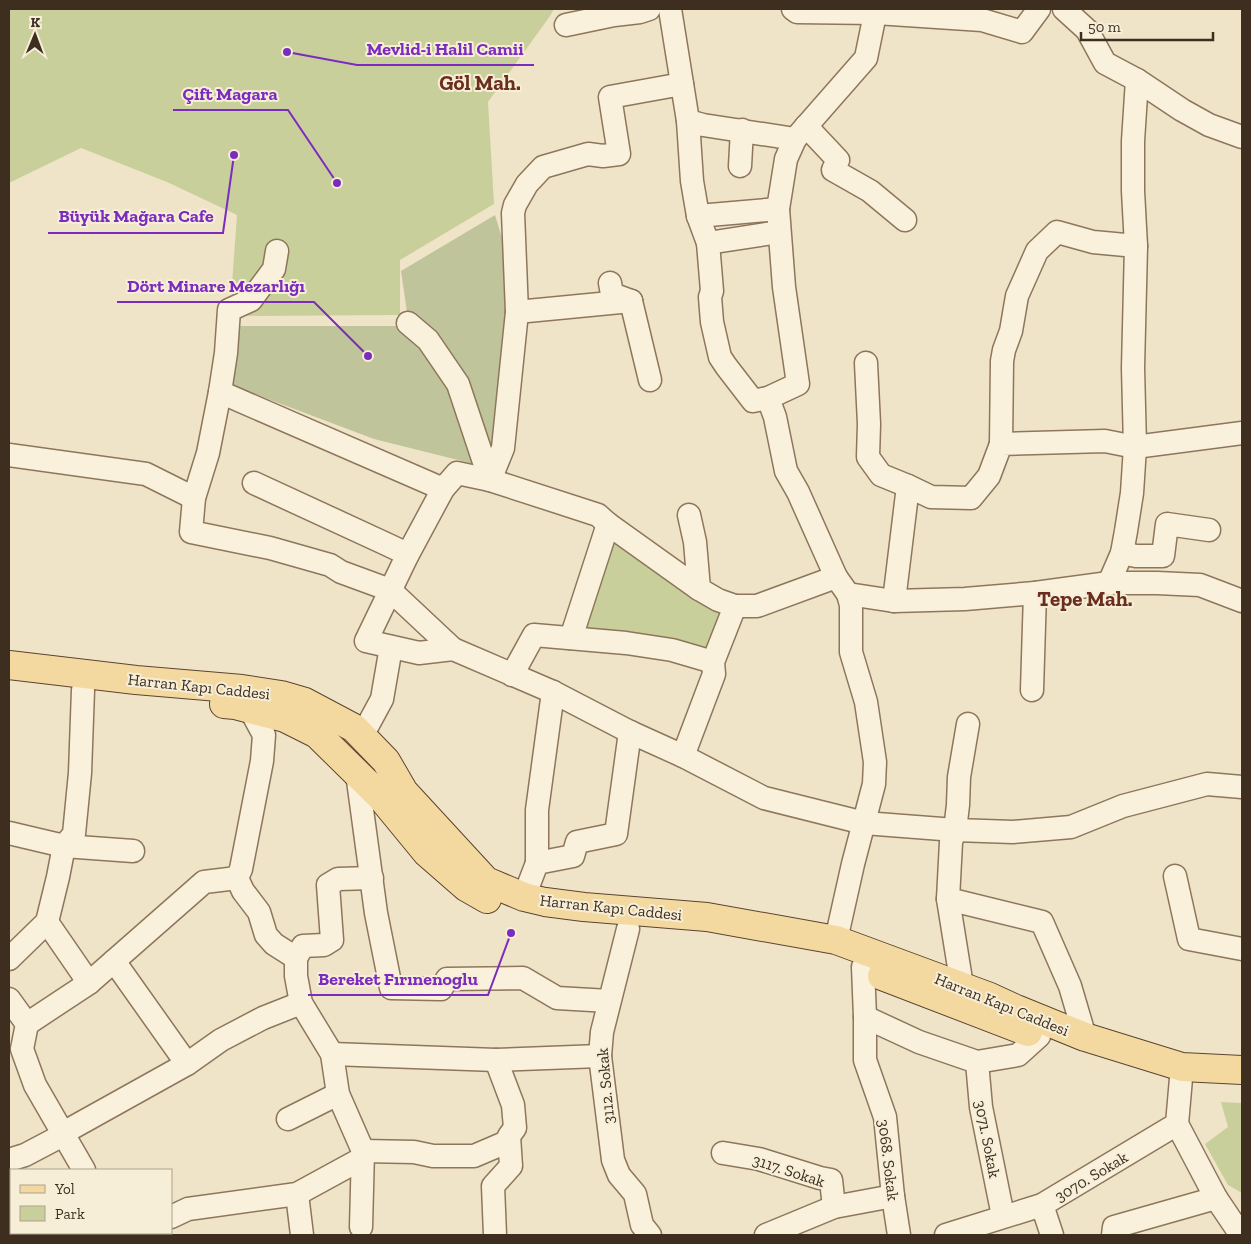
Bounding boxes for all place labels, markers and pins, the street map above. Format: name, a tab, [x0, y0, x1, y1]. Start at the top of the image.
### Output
callout: Mevlid-i Halil Camii	[357, 32, 534, 65]
callout: Çift Magara	[173, 77, 288, 110]
callout: Büyük Mağara Cafe	[48, 200, 223, 233]
callout: Dört Minare Mezarlığı	[117, 269, 314, 302]
callout: Bereket Fırınenoglu	[308, 962, 488, 995]

